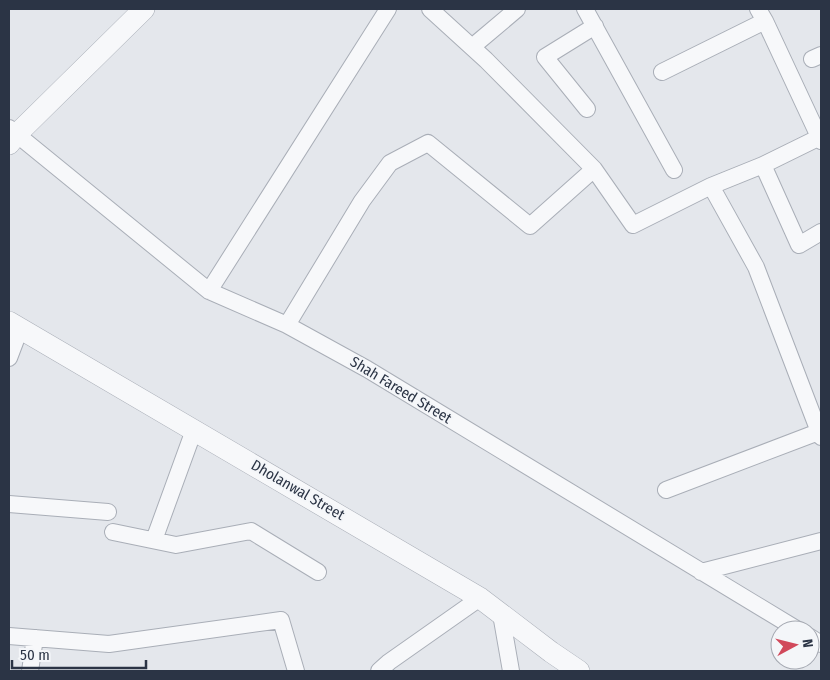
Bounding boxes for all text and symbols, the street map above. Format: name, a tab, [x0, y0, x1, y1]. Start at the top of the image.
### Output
street label: Shah Fareed Street	[347, 353, 455, 427]
street label: Dholanwal Street	[248, 456, 348, 524]
north arrow	[770, 620, 820, 670]
scale bar	[12, 638, 146, 670]
text: N	[798, 638, 816, 649]
text: 50 m	[20, 646, 50, 664]

